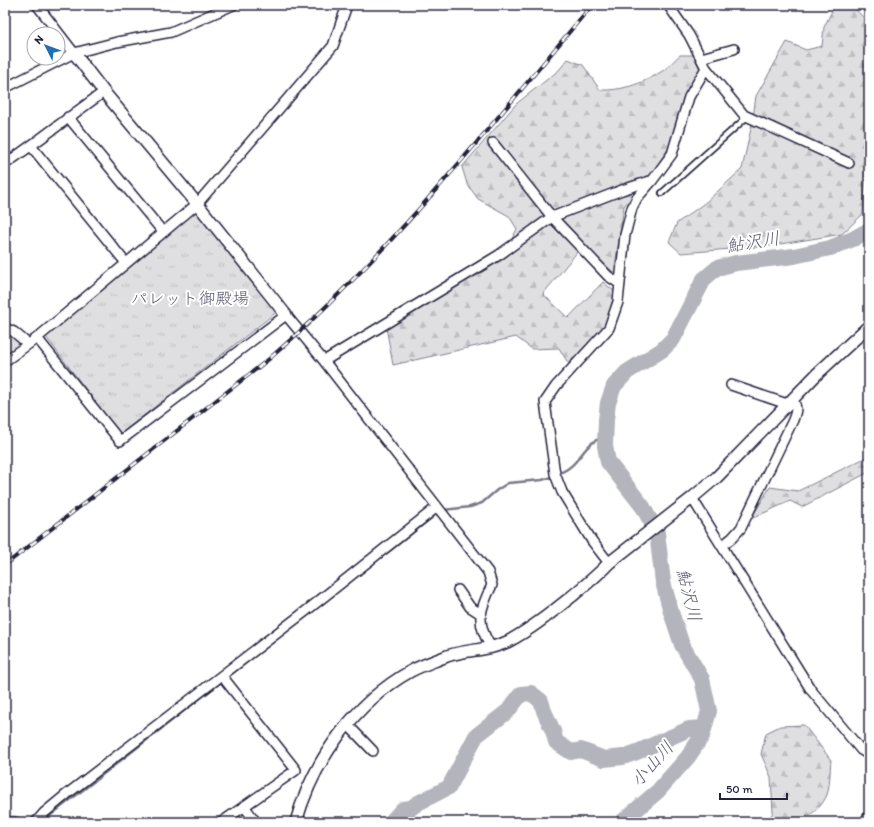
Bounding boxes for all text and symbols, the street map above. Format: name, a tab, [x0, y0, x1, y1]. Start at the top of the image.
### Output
north arrow	[26, 26, 66, 66]
text: N	[32, 33, 46, 47]
water label: 鮎沢川	[725, 227, 781, 257]
park label: パレット御殿場	[131, 288, 250, 308]
water label: 鮎沢川	[672, 566, 706, 624]
water label: 小山川	[626, 737, 678, 791]
scale bar	[720, 775, 787, 801]
text: 50 m	[726, 782, 752, 796]

